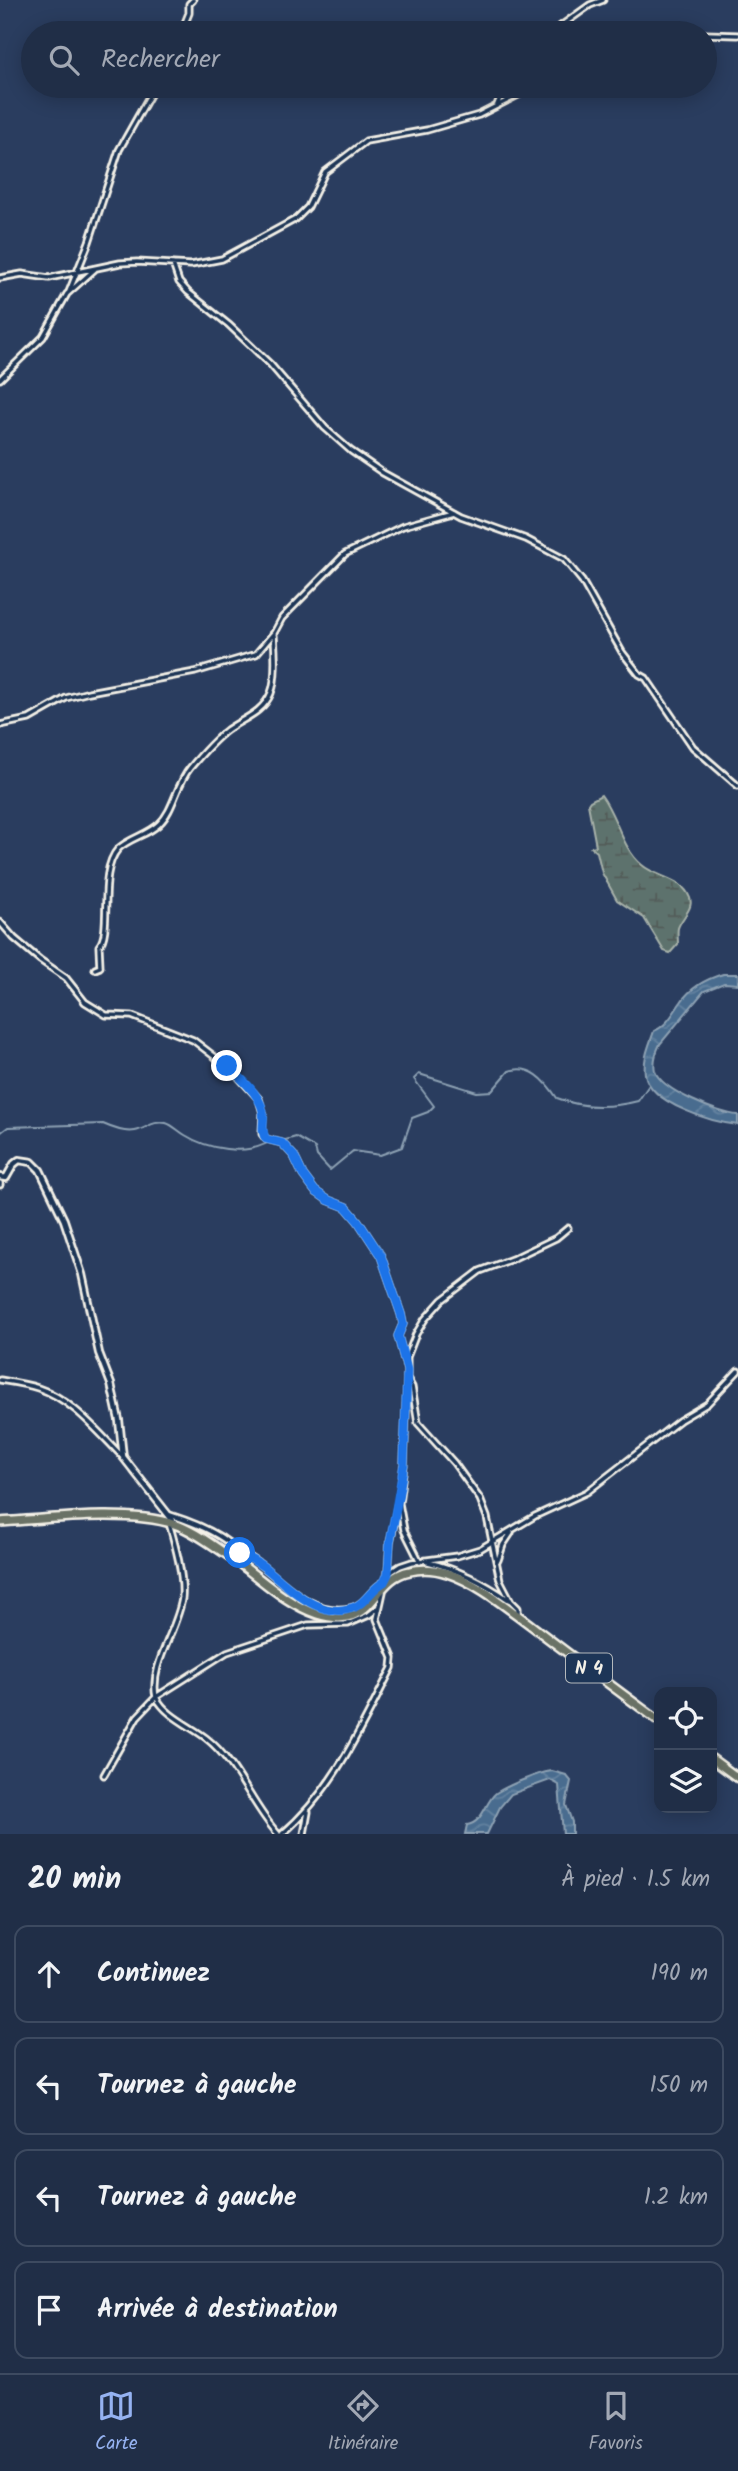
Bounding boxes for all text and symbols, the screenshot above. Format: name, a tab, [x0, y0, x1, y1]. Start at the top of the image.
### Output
search box	[21, 21, 717, 98]
text: Rechercher	[101, 39, 220, 81]
icon: search	[45, 41, 83, 79]
route end	[211, 1050, 242, 1081]
route start	[224, 1537, 255, 1568]
road number: N 4	[566, 1653, 612, 1682]
map controls	[654, 1687, 717, 1813]
button: locate	[654, 1687, 717, 1750]
button: layers	[654, 1750, 717, 1813]
text: 20 min	[28, 1856, 121, 1904]
text: À pied · 1.5 km	[561, 1862, 710, 1898]
text: Continuez	[97, 1953, 210, 1995]
icon: ahead	[30, 1955, 68, 1993]
text: 190 m	[651, 1956, 708, 1992]
text: Tournez à gauche	[97, 2065, 297, 2107]
icon: left	[30, 2067, 68, 2105]
text: 150 m	[649, 2068, 708, 2104]
text: Tournez à gauche	[97, 2177, 297, 2219]
icon: left	[30, 2179, 68, 2217]
text: 1.2 km	[644, 2180, 708, 2216]
text: Arrivée à destination	[97, 2289, 338, 2331]
icon: arrive	[30, 2291, 68, 2329]
tab: Carte	[95, 2387, 138, 2459]
tab: Itinéraire	[328, 2387, 398, 2459]
tab: Favoris	[589, 2387, 643, 2459]

